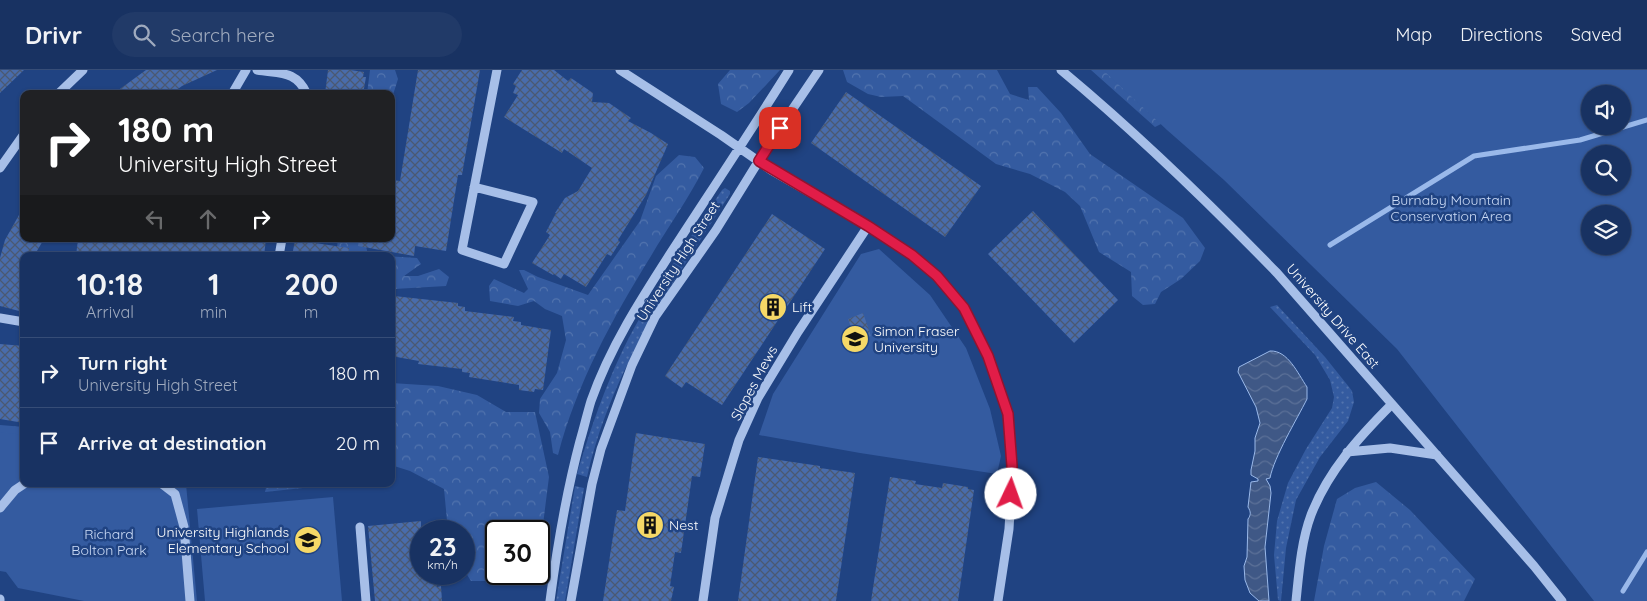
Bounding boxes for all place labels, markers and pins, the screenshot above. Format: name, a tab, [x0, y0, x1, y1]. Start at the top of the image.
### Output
pin	[759, 107, 801, 149]
building icon: Lift	[758, 292, 788, 322]
place label: Lift	[792, 298, 813, 316]
place label: Simon Fraser University	[874, 322, 960, 356]
school or university icon: Simon Fraser University	[840, 324, 870, 354]
building icon: Nest	[635, 510, 665, 540]
place label: Nest	[669, 516, 699, 534]
place label: University Highlands Elementary School	[157, 523, 289, 557]
school or university icon: University Highlands Elementary School	[293, 525, 323, 555]

